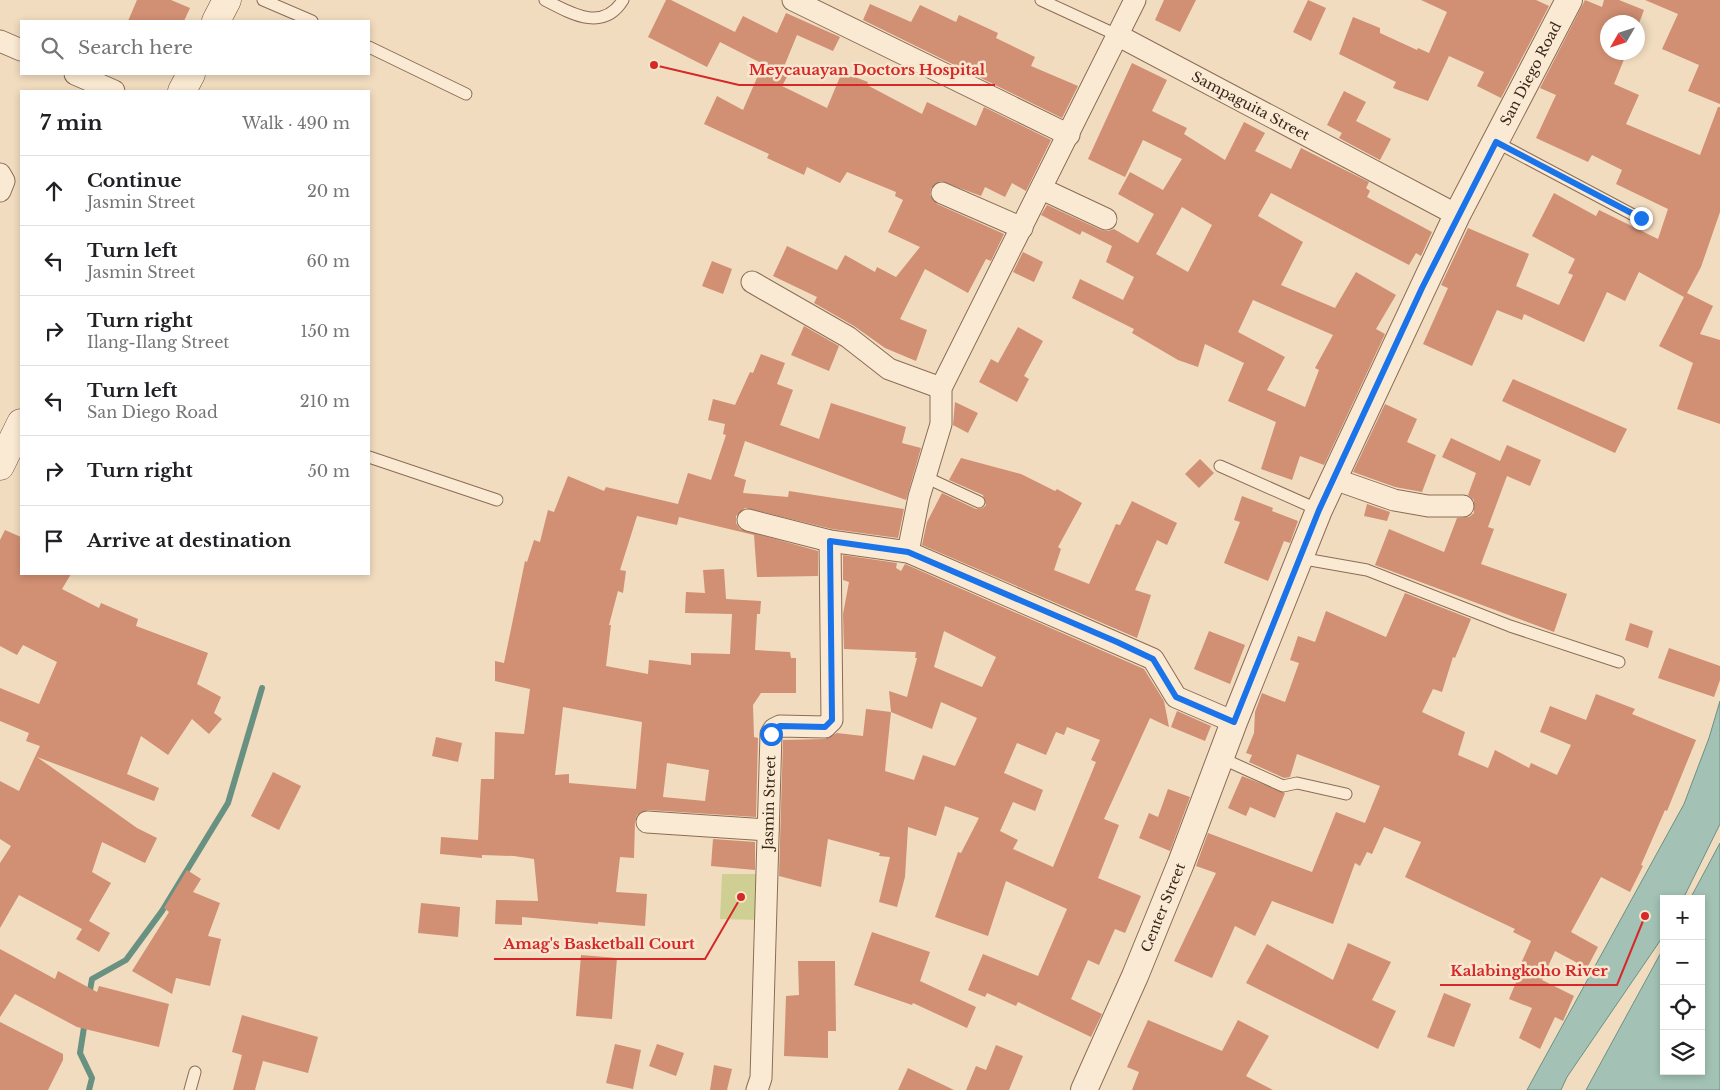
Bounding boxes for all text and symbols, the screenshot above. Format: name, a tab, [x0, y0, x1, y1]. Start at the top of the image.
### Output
north arrow	[1600, 15, 1645, 60]
street label: San Diego Road	[1496, 18, 1565, 129]
search box	[20, 20, 370, 75]
icon: search	[38, 34, 66, 62]
text: Search here	[78, 36, 193, 59]
callout: Meycauayan Doctors Hospital	[739, 55, 995, 85]
text: Meycauayan Doctors Hospital	[749, 60, 986, 79]
street label: Sampaguita Street	[1189, 67, 1313, 145]
text: 7 min	[40, 110, 103, 136]
text: Walk · 490 m	[242, 113, 350, 133]
text: Continue	[87, 169, 182, 192]
icon: ahead	[40, 177, 68, 205]
text: 20 m	[307, 181, 350, 201]
text: Jasmin Street	[87, 192, 195, 212]
route end	[1630, 207, 1653, 230]
text: Turn left	[87, 239, 178, 262]
icon: left	[40, 247, 68, 275]
text: 60 m	[307, 251, 350, 271]
text: Jasmin Street	[87, 262, 195, 282]
text: Turn right	[87, 309, 193, 332]
icon: right	[40, 317, 68, 345]
text: 150 m	[301, 321, 350, 341]
text: Ilang-Ilang Street	[87, 332, 229, 352]
text: Turn left	[87, 379, 178, 402]
icon: left	[40, 387, 68, 415]
text: 210 m	[300, 391, 350, 411]
text: San Diego Road	[87, 402, 218, 422]
icon: right	[40, 457, 68, 485]
text: Turn right	[87, 459, 193, 482]
text: 50 m	[308, 461, 350, 481]
icon: arrive	[40, 527, 68, 555]
text: Arrive at destination	[87, 529, 291, 552]
route start	[760, 723, 783, 746]
street label: Jasmin Street	[759, 754, 779, 852]
street label: Center Street	[1137, 859, 1189, 955]
map controls	[1660, 895, 1705, 1075]
button: +	[1660, 895, 1705, 940]
callout: Amag's Basketball Court	[494, 929, 705, 959]
text: Amag's Basketball Court	[502, 934, 695, 953]
button: −	[1660, 940, 1705, 985]
callout: Kalabingkoho River	[1440, 955, 1617, 985]
text: Kalabingkoho River	[1450, 961, 1608, 980]
button: locate	[1660, 985, 1705, 1030]
button: layers	[1660, 1030, 1705, 1075]

